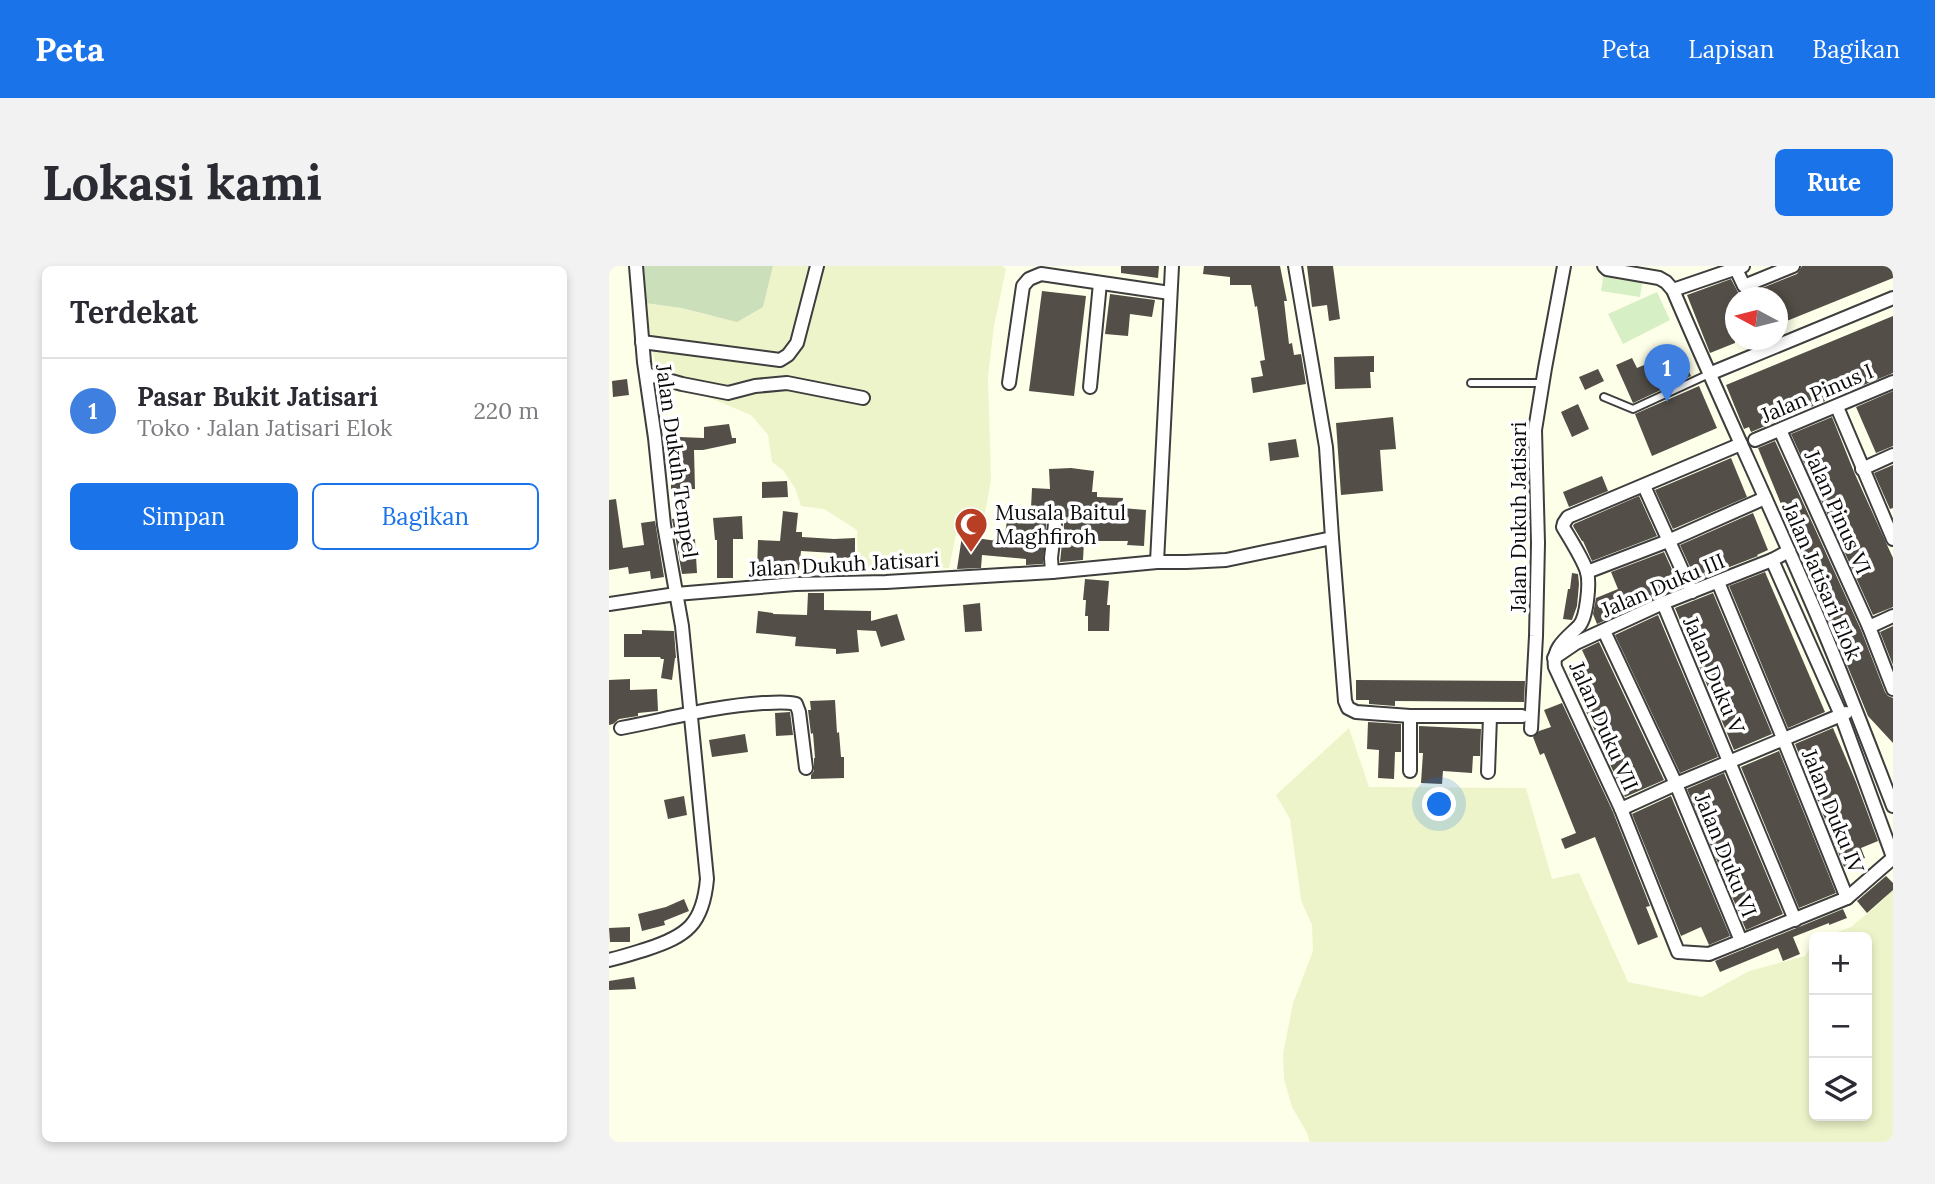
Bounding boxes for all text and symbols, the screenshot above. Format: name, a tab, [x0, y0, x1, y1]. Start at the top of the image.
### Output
text: Peta	[35, 28, 104, 70]
text: Peta	[1602, 34, 1650, 65]
text: Lapisan	[1688, 34, 1774, 65]
text: Bagikan	[1812, 34, 1900, 65]
button: Rute	[1775, 149, 1893, 216]
text: Lokasi kami	[42, 151, 322, 213]
north arrow	[1725, 287, 1788, 350]
text: Terdekat	[70, 293, 198, 331]
pin: 1	[1644, 344, 1690, 402]
street label: Jalan Pinus I	[1756, 357, 1877, 429]
street label: Jalan Dukuh Tempel	[650, 361, 704, 560]
text: Pasar Bukit Jatisari	[137, 380, 378, 413]
text: 1	[88, 396, 98, 425]
text: 220 m	[473, 396, 539, 425]
text: Toko · Jalan Jatisari Elok	[137, 413, 392, 442]
street label: Jalan Dukuh Jatisari	[1505, 421, 1532, 614]
street label: Jalan Pinus VI	[1798, 445, 1877, 578]
button: Simpan	[70, 483, 298, 550]
button: Bagikan	[312, 483, 539, 550]
street label: Jalan Jatisari Elok	[1776, 497, 1868, 665]
place label: Musala Baitul Maghfiroh	[995, 499, 1126, 550]
mosque icon: Musala Baitul Maghfiroh	[952, 505, 990, 554]
street label: Jalan Dukuh Jatisari	[747, 546, 940, 583]
street label: Jalan Duku III	[1596, 547, 1729, 624]
street label: Jalan Duku V	[1677, 612, 1751, 739]
street label: Jalan Duku VII	[1563, 656, 1644, 795]
street label: Jalan Duku IV	[1795, 744, 1871, 878]
your location	[1422, 787, 1456, 821]
street label: Jalan Duku VI	[1688, 788, 1763, 921]
map controls	[1809, 932, 1872, 1121]
button: +	[1809, 932, 1872, 995]
button: −	[1809, 995, 1872, 1058]
button: layers	[1809, 1058, 1872, 1121]

